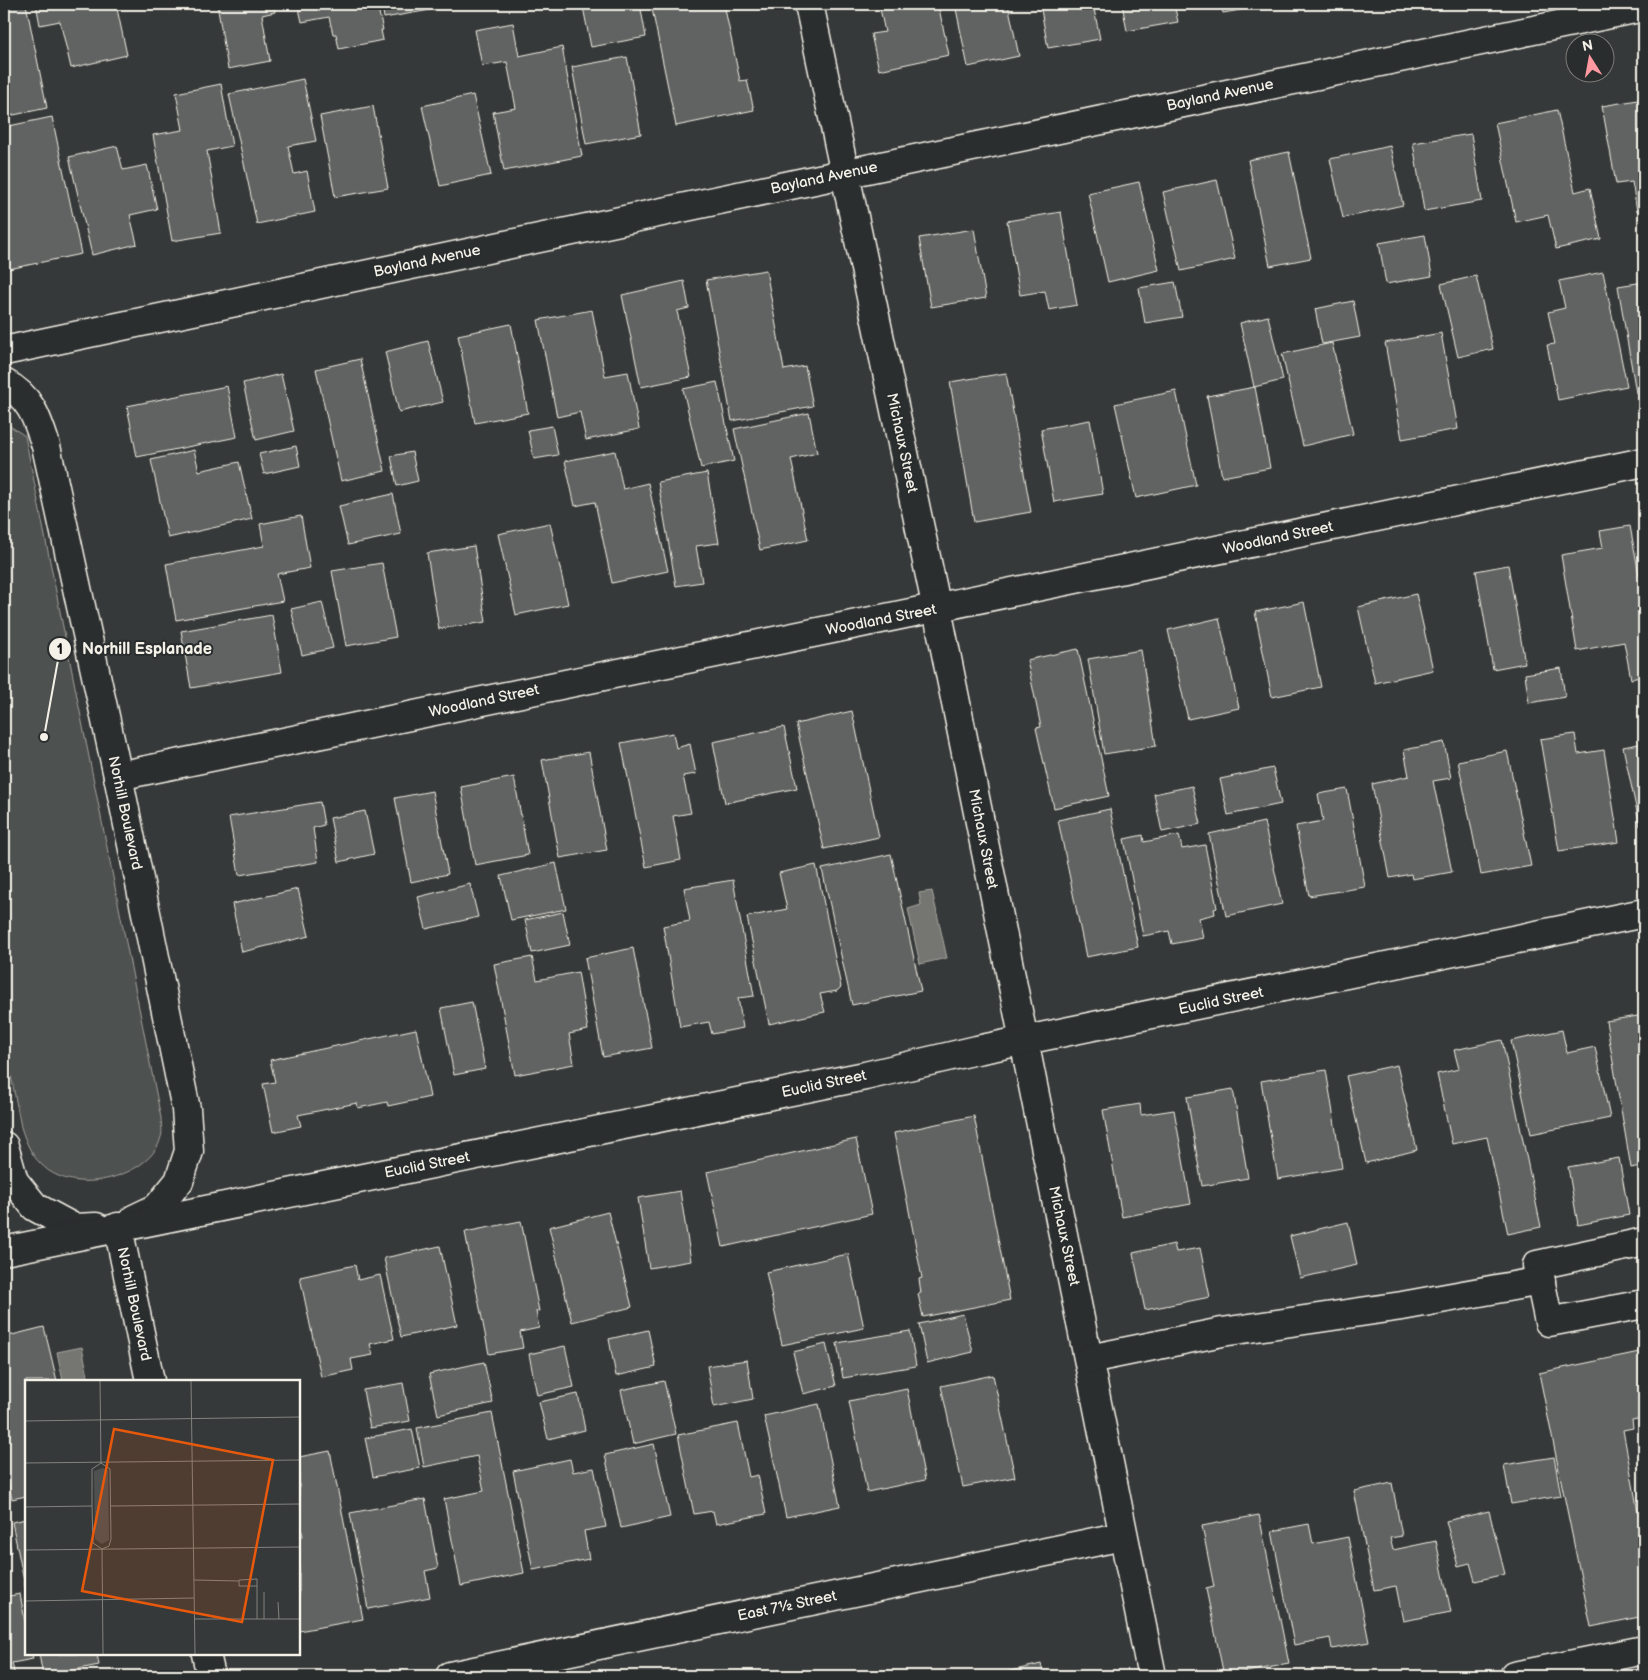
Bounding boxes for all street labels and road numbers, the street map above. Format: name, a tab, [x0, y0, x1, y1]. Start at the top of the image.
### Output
street label: Bayland Avenue	[1165, 74, 1275, 116]
street label: Bayland Avenue	[769, 157, 879, 199]
street label: Bayland Avenue	[372, 240, 482, 282]
street label: Michaux Street	[882, 391, 922, 495]
street label: Woodland Street	[1221, 517, 1335, 559]
street label: Woodland Street	[824, 600, 938, 640]
street label: Woodland Street	[427, 680, 541, 722]
street label: Norhill Boulevard	[104, 754, 146, 872]
street label: Michaux Street	[964, 787, 1002, 891]
street label: Euclid Street	[1177, 983, 1266, 1019]
street label: Euclid Street	[780, 1066, 869, 1102]
street label: Euclid Street	[383, 1147, 471, 1183]
street label: Michaux Street	[1044, 1184, 1084, 1288]
street label: Norhill Boulevard	[113, 1245, 155, 1363]
street label: East 7½ Street	[736, 1586, 839, 1626]

